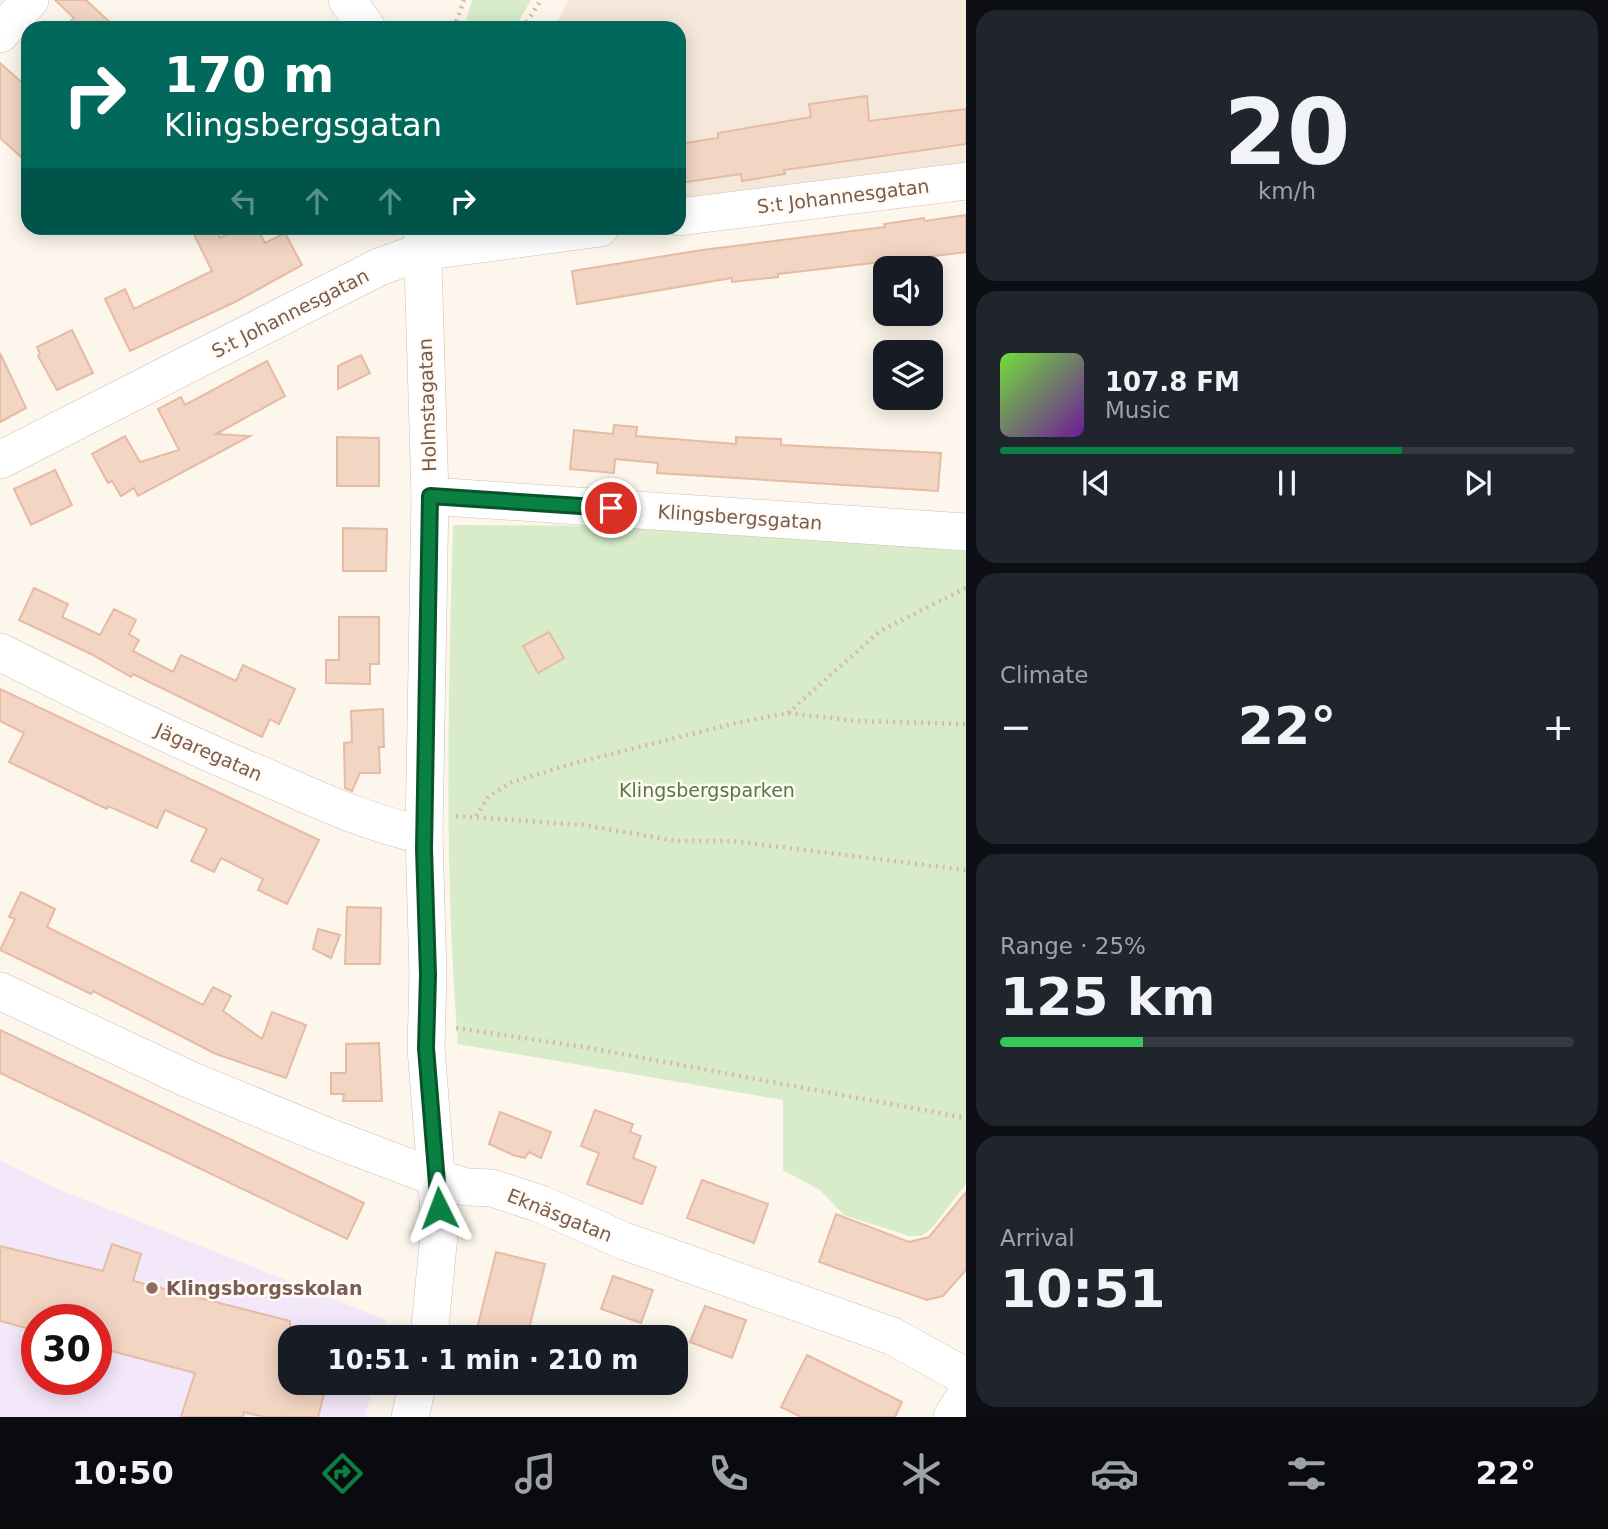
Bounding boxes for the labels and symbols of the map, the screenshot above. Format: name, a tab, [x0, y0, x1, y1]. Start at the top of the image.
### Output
street label: S:t Johannesgatan	[756, 175, 930, 217]
street label: S:t Johannesgatan	[208, 264, 372, 362]
street label: Holmstagatan	[414, 338, 440, 472]
pin	[581, 478, 641, 538]
street label: Klingsbergsgatan	[657, 500, 823, 534]
street label: Jägaregatan	[151, 718, 266, 785]
park label: Klingsbergsparken	[619, 779, 795, 801]
position arrow	[402, 1171, 476, 1245]
street label: Eknäsgatan	[504, 1184, 616, 1246]
place label: Klingsborgsskolan	[166, 1277, 362, 1299]
marker: Klingsborgsskolan	[144, 1280, 160, 1296]
speed limit sign: 30	[21, 1304, 112, 1395]

